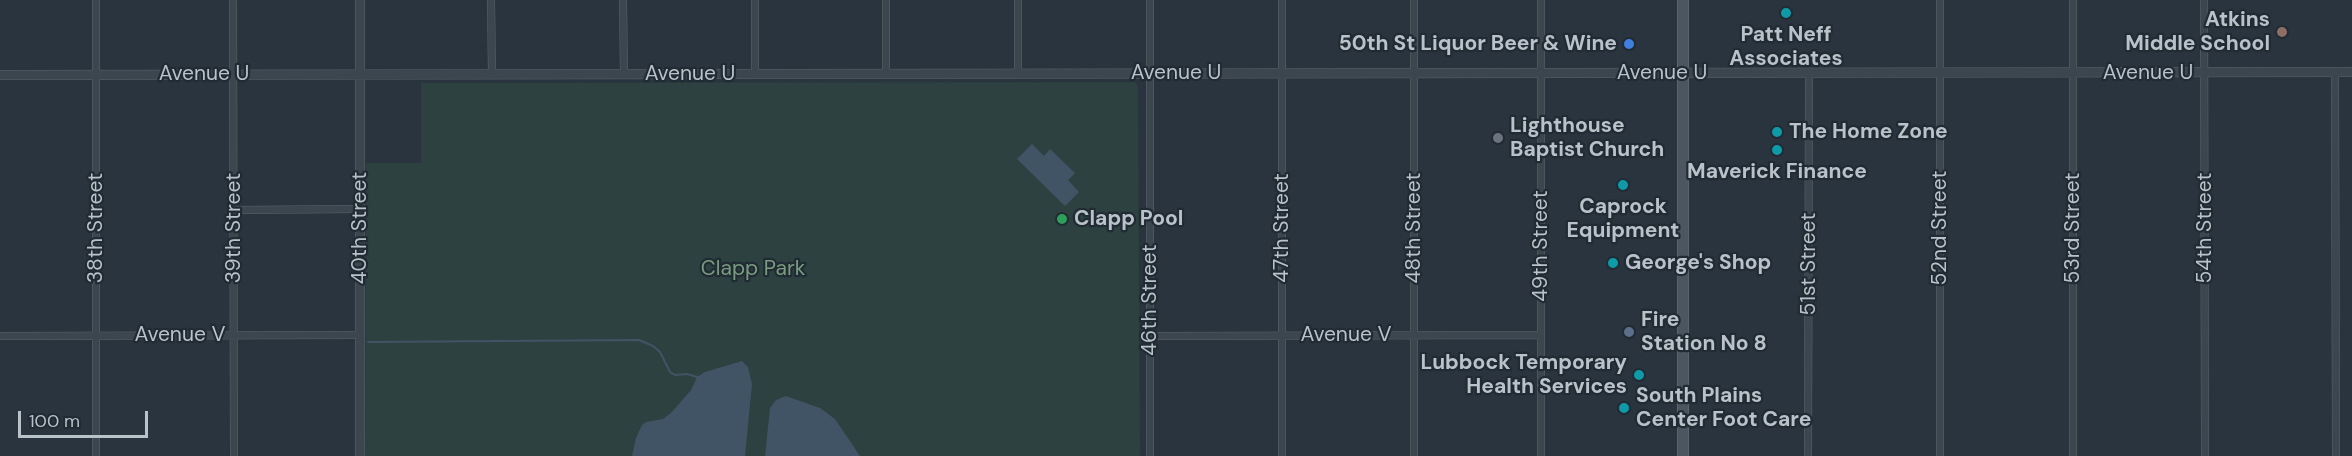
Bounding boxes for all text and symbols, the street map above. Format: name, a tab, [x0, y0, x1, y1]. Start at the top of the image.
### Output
marker: Patt Neff Associates	[1779, 6, 1793, 20]
place label: Atkins Middle School	[2125, 7, 2270, 57]
place label: Patt Neff Associates	[1729, 22, 1843, 72]
marker: Atkins Middle School	[2275, 25, 2289, 39]
place label: 50th St Liquor Beer & Wine	[1339, 31, 1617, 57]
marker: 50th St Liquor Beer & Wine	[1622, 37, 1636, 51]
street label: Avenue U	[1131, 60, 1221, 86]
street label: Avenue U	[1617, 60, 1707, 86]
street label: Avenue U	[2103, 60, 2193, 86]
street label: Avenue U	[159, 61, 249, 87]
street label: Avenue U	[645, 61, 735, 87]
place label: Lighthouse Baptist Church	[1510, 113, 1664, 163]
place label: The Home Zone	[1789, 119, 1948, 145]
marker: The Home Zone	[1770, 125, 1784, 139]
marker: Lighthouse Baptist Church	[1491, 131, 1505, 145]
marker: Maverick Finance	[1770, 143, 1784, 157]
place label: Maverick Finance	[1687, 159, 1867, 185]
street label: 52nd Street	[1927, 171, 1953, 285]
street label: 40th Street	[347, 172, 373, 284]
street label: 38th Street	[83, 173, 109, 283]
street label: 39th Street	[221, 173, 247, 283]
street label: 47th Street	[1269, 173, 1295, 283]
street label: 48th Street	[1401, 173, 1427, 283]
street label: 53rd Street	[2060, 173, 2086, 283]
street label: 54th Street	[2192, 173, 2218, 283]
marker: Caprock Equipment	[1616, 178, 1630, 192]
street label: 49th Street	[1528, 190, 1554, 302]
place label: Caprock Equipment	[1567, 194, 1679, 244]
place label: Clapp Pool	[1074, 206, 1183, 232]
marker: Clapp Pool	[1055, 212, 1069, 226]
street label: 51st Street	[1796, 213, 1822, 315]
street label: 46th Street	[1137, 244, 1163, 356]
place label: George's Shop	[1625, 250, 1771, 276]
park label: Clapp Park	[701, 256, 805, 282]
marker: George's Shop	[1606, 256, 1620, 270]
place label: Fire Station No 8	[1641, 307, 1767, 357]
street label: Avenue V	[135, 322, 225, 348]
street label: Avenue V	[1301, 322, 1391, 348]
marker: Fire Station No 8	[1622, 325, 1636, 339]
place label: Lubbock Temporary Health Services	[1420, 350, 1627, 400]
marker: Lubbock Temporary Health Services	[1632, 368, 1646, 382]
place label: South Plains Center Foot Care	[1636, 383, 1811, 433]
scale bar	[21, 399, 152, 437]
marker: South Plains Center Foot Care	[1617, 401, 1631, 415]
text: 100 m	[29, 409, 80, 433]

